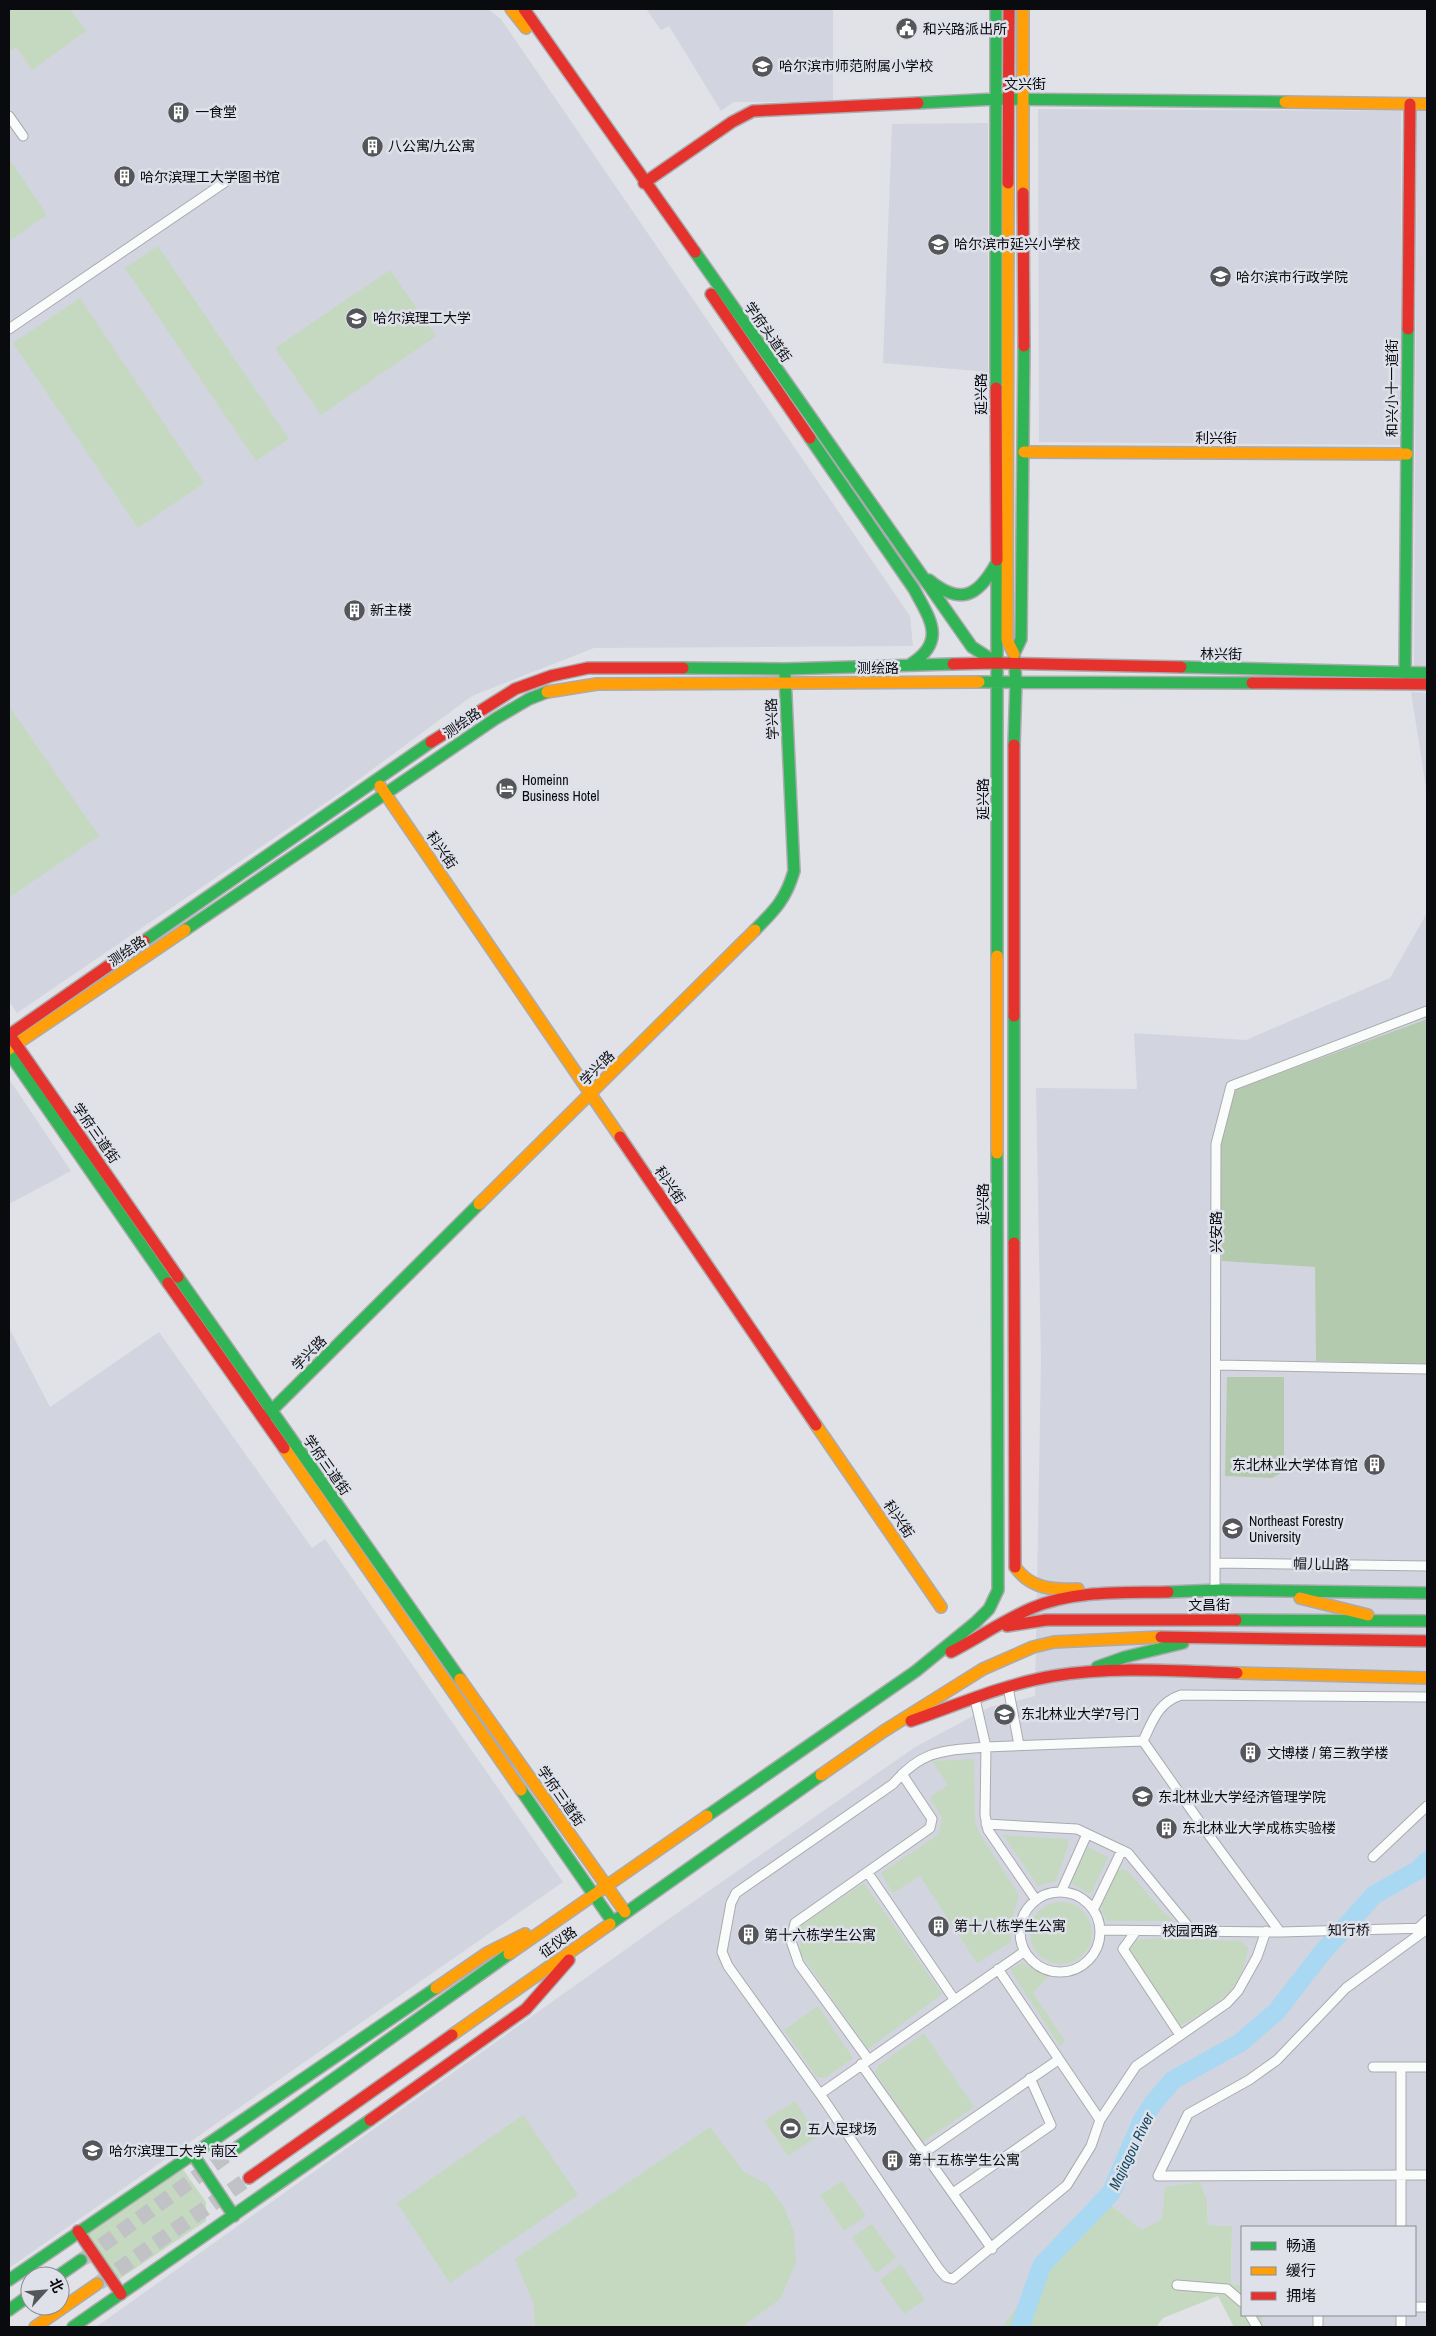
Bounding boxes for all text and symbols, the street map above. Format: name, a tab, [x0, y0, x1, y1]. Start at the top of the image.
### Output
public building icon: 和兴路派出所	[895, 17, 919, 41]
place label: 和兴路派出所	[923, 20, 1007, 38]
school or university icon: 哈尔滨市师范附属小学校	[751, 54, 775, 78]
place label: 哈尔滨市师范附属小学校	[779, 57, 933, 75]
street label: 文兴街	[1004, 75, 1046, 93]
building icon: 一食堂	[167, 100, 191, 124]
place label: 一食堂	[195, 103, 237, 121]
building icon: 八公寓/九公寓	[360, 134, 384, 158]
place label: 八公寓/九公寓	[388, 137, 475, 155]
building icon: 哈尔滨理工大学图书馆	[112, 165, 136, 189]
place label: 哈尔滨理工大学图书馆	[140, 168, 280, 186]
school or university icon: 哈尔滨市延兴小学校	[926, 232, 950, 256]
place label: 哈尔滨市延兴小学校	[954, 235, 1080, 253]
school or university icon: 哈尔滨市行政学院	[1208, 265, 1232, 289]
place label: 哈尔滨市行政学院	[1236, 268, 1348, 286]
street label: 学府头道街	[741, 298, 795, 366]
school or university icon: 哈尔滨理工大学	[345, 306, 369, 330]
place label: 哈尔滨理工大学	[373, 309, 471, 327]
street label: 和兴小十一道街	[1383, 339, 1401, 437]
street label: 延兴路	[972, 373, 990, 415]
street label: 利兴街	[1195, 429, 1237, 447]
building icon: 新主楼	[342, 598, 366, 622]
place label: 新主楼	[370, 601, 412, 619]
street label: 林兴街	[1200, 645, 1242, 663]
street label: 测绘路	[857, 659, 899, 677]
street label: 学兴路	[762, 698, 782, 740]
street label: 测绘路	[440, 704, 484, 742]
place label: Homeinn Business Hotel	[522, 771, 599, 805]
hotel icon: Homeinn Business Hotel	[494, 776, 518, 800]
street label: 延兴路	[974, 778, 992, 820]
street label: 科兴街	[423, 828, 461, 872]
street label: 测绘路	[105, 932, 149, 970]
street label: 学兴路	[576, 1047, 618, 1089]
street label: 学府三道街	[69, 1099, 123, 1167]
street label: 科兴街	[651, 1163, 689, 1207]
street label: 延兴路	[974, 1183, 992, 1225]
street label: 兴安路	[1207, 1211, 1225, 1253]
street label: 学兴路	[288, 1332, 330, 1374]
street label: 学府三道街	[300, 1431, 354, 1499]
building icon: 东北林业大学体育馆	[1362, 1453, 1386, 1477]
place label: 东北林业大学体育馆	[1232, 1456, 1358, 1474]
street label: 科兴街	[880, 1497, 918, 1541]
place label: Northeast Forestry University	[1249, 1512, 1344, 1546]
school or university icon: Northeast Forestry University	[1221, 1517, 1245, 1541]
street label: 帽儿山路	[1293, 1555, 1349, 1573]
street label: 文昌街	[1188, 1596, 1230, 1614]
school or university icon: 东北林业大学7号门	[993, 1702, 1017, 1726]
place label: 东北林业大学7号门	[1021, 1705, 1139, 1723]
building icon: 文博楼 / 第三教学楼	[1239, 1741, 1263, 1765]
place label: 文博楼 / 第三教学楼	[1267, 1744, 1389, 1762]
street label: 学府三道街	[534, 1762, 588, 1830]
school or university icon: 东北林业大学经济管理学院	[1130, 1785, 1154, 1809]
place label: 东北林业大学经济管理学院	[1158, 1788, 1326, 1806]
building icon: 东北林业大学成栋实验楼	[1154, 1816, 1178, 1840]
place label: 东北林业大学成栋实验楼	[1182, 1819, 1336, 1837]
building icon: 第十八栋学生公寓	[926, 1914, 950, 1938]
place label: 第十八栋学生公寓	[954, 1917, 1066, 1935]
street label: 知行桥	[1328, 1921, 1370, 1939]
street label: 校园西路	[1162, 1922, 1218, 1940]
street label: 征仪路	[536, 1923, 580, 1961]
building icon: 第十六栋学生公寓	[736, 1923, 760, 1947]
place label: 第十六栋学生公寓	[764, 1926, 876, 1944]
water label: Majiagou River	[1103, 2108, 1159, 2193]
sports icon: 五人足球场	[779, 2117, 803, 2141]
place label: 五人足球场	[807, 2120, 877, 2138]
school or university icon: 哈尔滨理工大学 南区	[81, 2139, 105, 2163]
place label: 哈尔滨理工大学 南区	[109, 2142, 238, 2160]
building icon: 第十五栋学生公寓	[880, 2148, 904, 2172]
place label: 第十五栋学生公寓	[908, 2151, 1020, 2169]
legend	[1241, 2226, 1416, 2316]
text: 畅通	[1286, 2235, 1316, 2256]
text: 缓行	[1286, 2260, 1316, 2281]
north arrow	[20, 2266, 70, 2316]
text: 北	[46, 2275, 68, 2296]
text: 拥堵	[1286, 2285, 1316, 2306]

